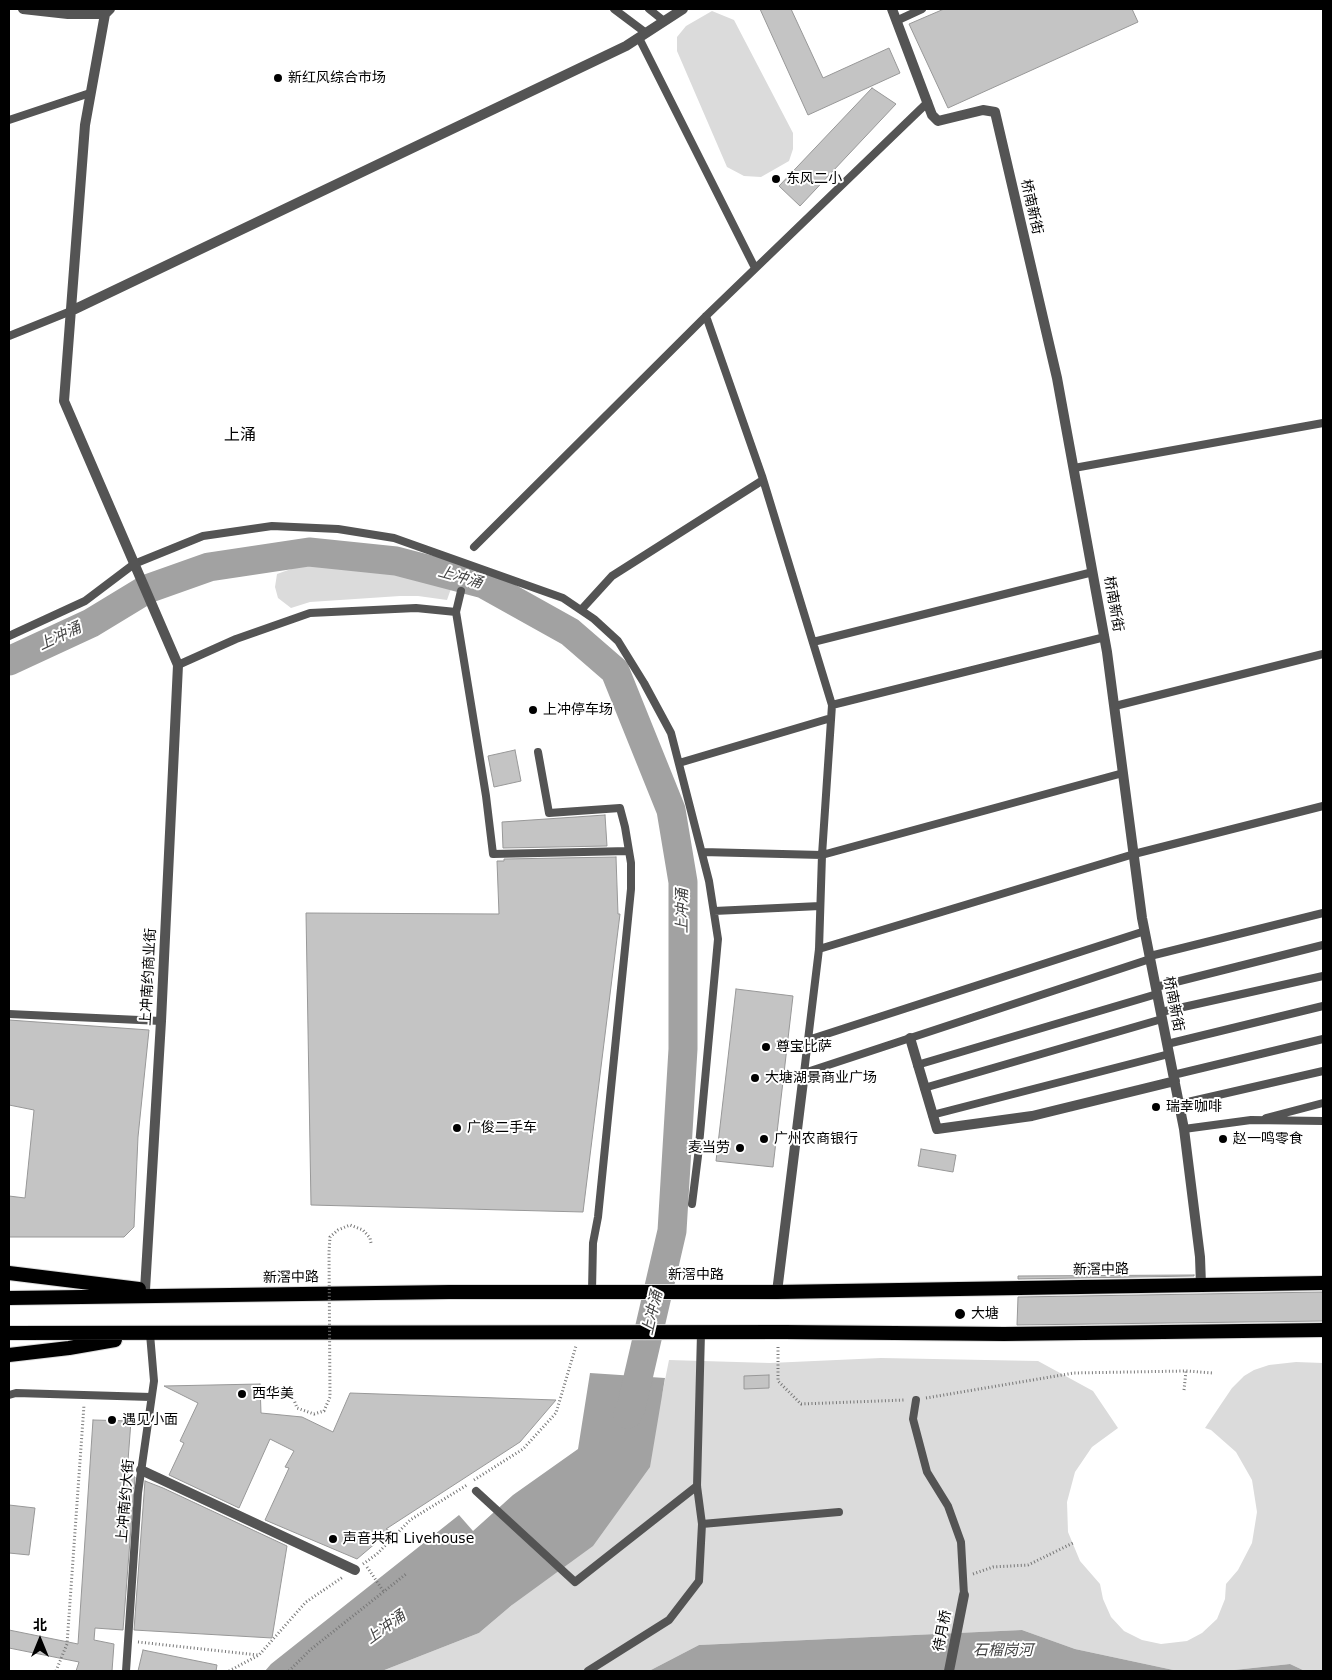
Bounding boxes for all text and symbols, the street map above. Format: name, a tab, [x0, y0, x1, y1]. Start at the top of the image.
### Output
place label: 新红风综合市场	[288, 70, 386, 86]
marker: 新红风综合市场	[272, 72, 284, 84]
place label: 东风二小	[786, 171, 842, 187]
marker: 东风二小	[770, 173, 782, 185]
street label: 桥南新街	[1017, 178, 1045, 236]
district label: 上涌	[224, 426, 256, 446]
water label: 上冲涌	[436, 563, 484, 593]
street label: 桥南新街	[1100, 575, 1126, 633]
water label: 上冲涌	[36, 619, 84, 655]
place label: 上冲停车场	[543, 702, 613, 718]
marker: 上冲停车场	[527, 704, 539, 716]
water label: 上冲涌	[674, 889, 692, 933]
street label: 上冲南约商业街	[138, 928, 160, 1026]
street label: 桥南新街	[1159, 975, 1187, 1033]
place label: 尊宝比萨	[776, 1039, 832, 1055]
marker: 尊宝比萨	[760, 1041, 772, 1053]
place label: 大塘湖景商业广场	[765, 1070, 877, 1086]
marker: 大塘湖景商业广场	[749, 1072, 761, 1084]
place label: 瑞幸咖啡	[1166, 1099, 1222, 1115]
marker: 瑞幸咖啡	[1150, 1101, 1162, 1113]
place label: 广俊二手车	[467, 1120, 537, 1136]
marker: 广俊二手车	[451, 1122, 463, 1134]
place label: 广州农商银行	[774, 1131, 858, 1147]
place label: 赵一鸣零食	[1233, 1131, 1303, 1147]
marker: 广州农商银行	[758, 1133, 770, 1145]
marker: 赵一鸣零食	[1217, 1133, 1229, 1145]
place label: 麦当劳	[688, 1140, 730, 1156]
marker: 麦当劳	[734, 1142, 746, 1154]
street label: 新滘中路	[1073, 1261, 1129, 1279]
street label: 新滘中路	[668, 1267, 724, 1283]
street label: 新滘中路	[263, 1269, 319, 1287]
water label: 上冲涌	[639, 1289, 667, 1337]
place label: 大塘	[971, 1306, 999, 1322]
marker: 大塘	[953, 1307, 967, 1321]
place label: 西华美	[252, 1386, 294, 1402]
marker: 西华美	[236, 1388, 248, 1400]
place label: 遇见小面	[122, 1412, 178, 1428]
marker: 遇见小面	[106, 1414, 118, 1426]
street label: 上冲南约大街	[114, 1458, 138, 1544]
place label: 声音共和 Livehouse	[343, 1531, 474, 1547]
marker: 声音共和 Livehouse	[327, 1533, 339, 1545]
water label: 上冲涌	[363, 1607, 409, 1649]
street label: 待月桥	[931, 1609, 955, 1653]
north arrow	[15, 1615, 65, 1665]
text: 北	[33, 1617, 47, 1633]
water label: 石榴岗河	[973, 1642, 1033, 1660]

